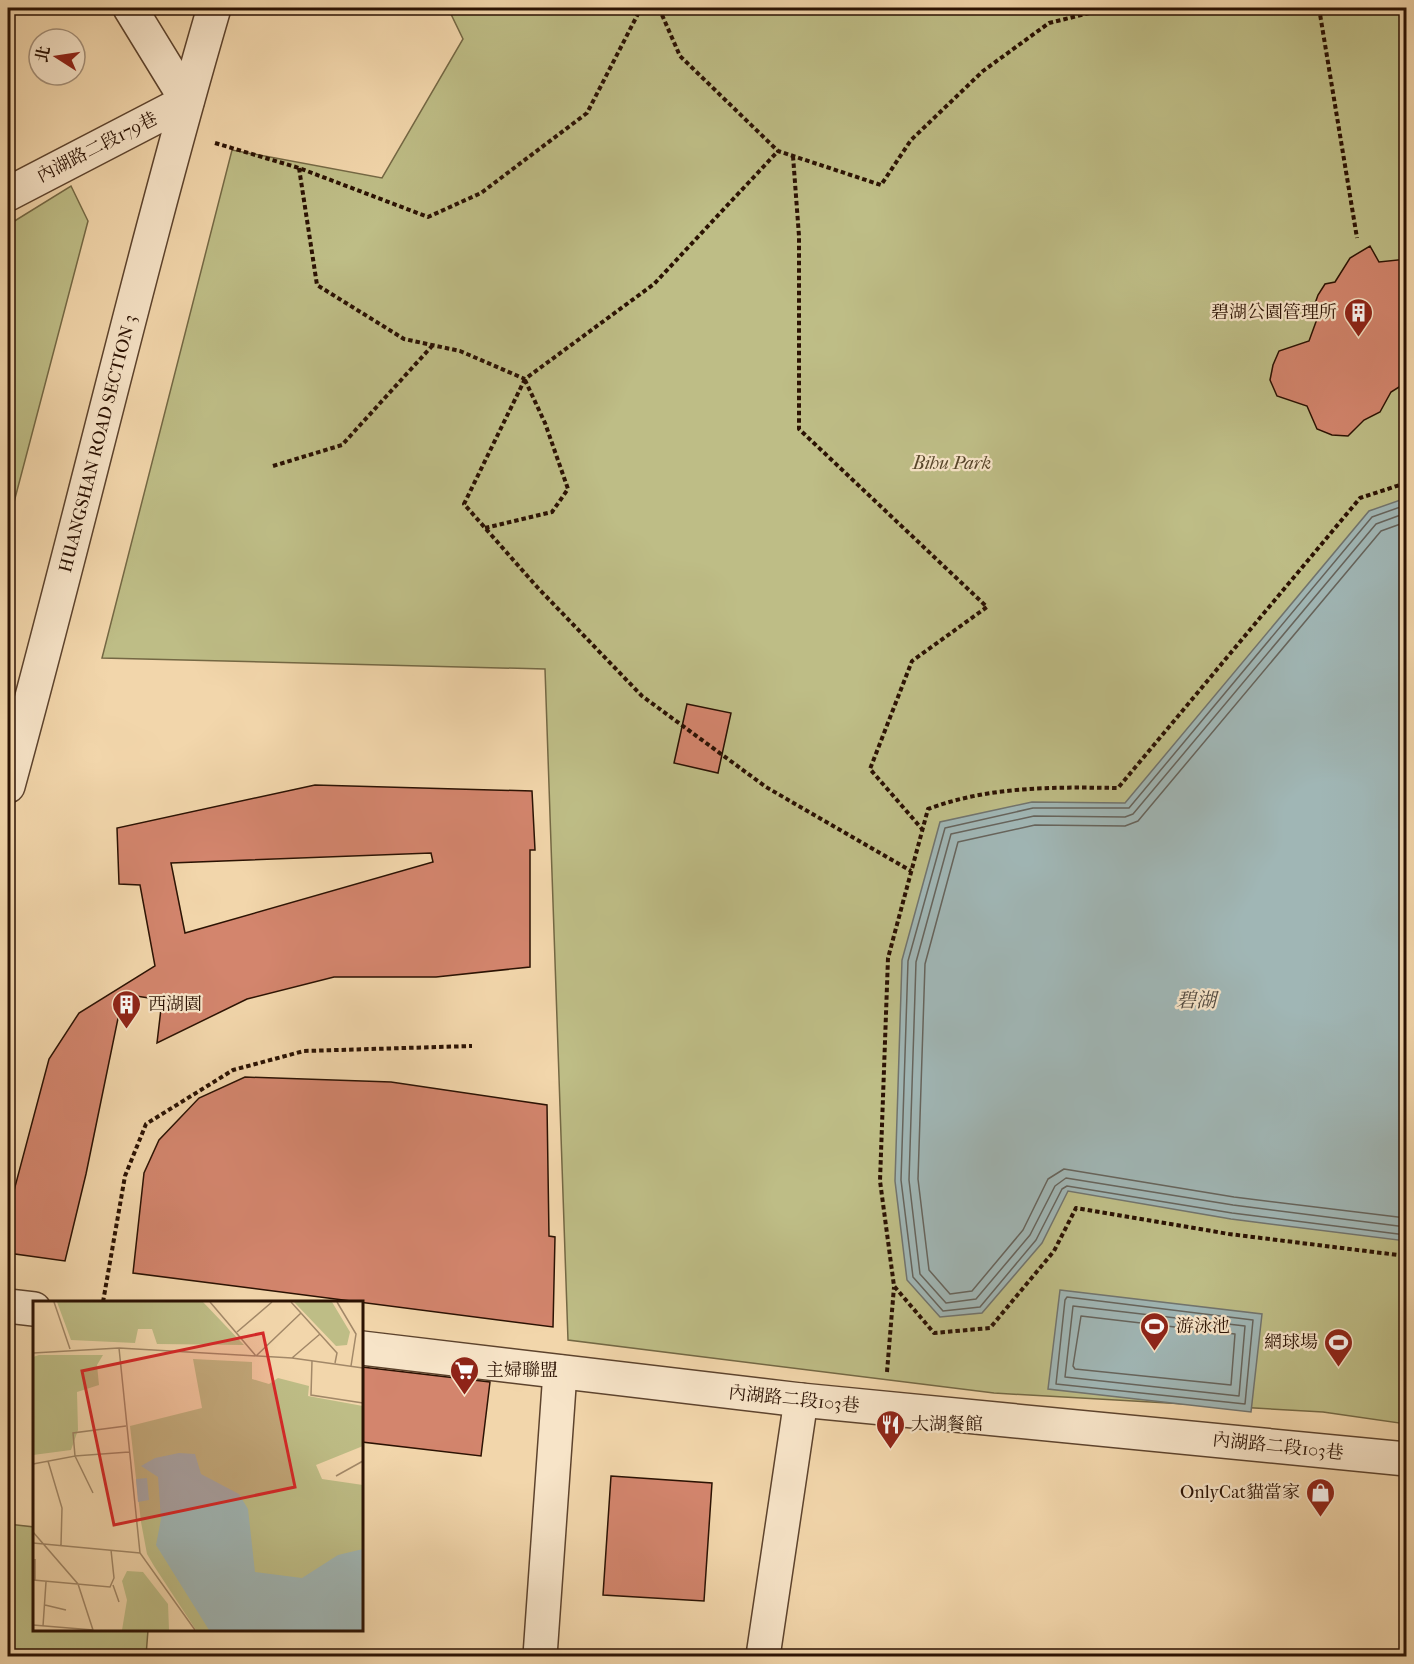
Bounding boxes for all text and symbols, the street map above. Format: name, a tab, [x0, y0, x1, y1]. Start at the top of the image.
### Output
north arrow	[27, 27, 87, 87]
text: 北	[32, 44, 54, 64]
street label: 內湖路二段179巷	[33, 108, 161, 187]
building icon: 碧湖公園管理所	[1342, 296, 1374, 338]
place label: 碧湖公園管理所	[1211, 302, 1337, 323]
street label: HUANGSHAN ROAD SECTION 3	[55, 313, 141, 575]
park label: Bihu Park	[912, 453, 991, 474]
building icon: 西湖園	[111, 988, 143, 1030]
water label: 碧湖	[1176, 989, 1219, 1012]
place label: 西湖園	[148, 994, 202, 1015]
inset map	[33, 1301, 363, 1631]
sports icon: 游泳池	[1139, 1310, 1171, 1352]
place label: 游泳池	[1176, 1316, 1230, 1337]
sports icon: 網球場	[1323, 1326, 1355, 1368]
place label: 網球場	[1264, 1332, 1318, 1353]
supermarket icon: 主婦聯盟	[449, 1354, 481, 1396]
place label: 主婦聯盟	[486, 1360, 558, 1381]
street label: 內湖路二段103巷	[727, 1382, 861, 1417]
restaurant icon: 大湖餐館	[874, 1408, 906, 1450]
place label: 大湖餐館	[911, 1414, 983, 1435]
street label: 內湖路二段103巷	[1211, 1429, 1345, 1464]
shop icon: OnlyCat貓當家	[1305, 1476, 1337, 1518]
place label: OnlyCat貓當家	[1180, 1482, 1300, 1503]

